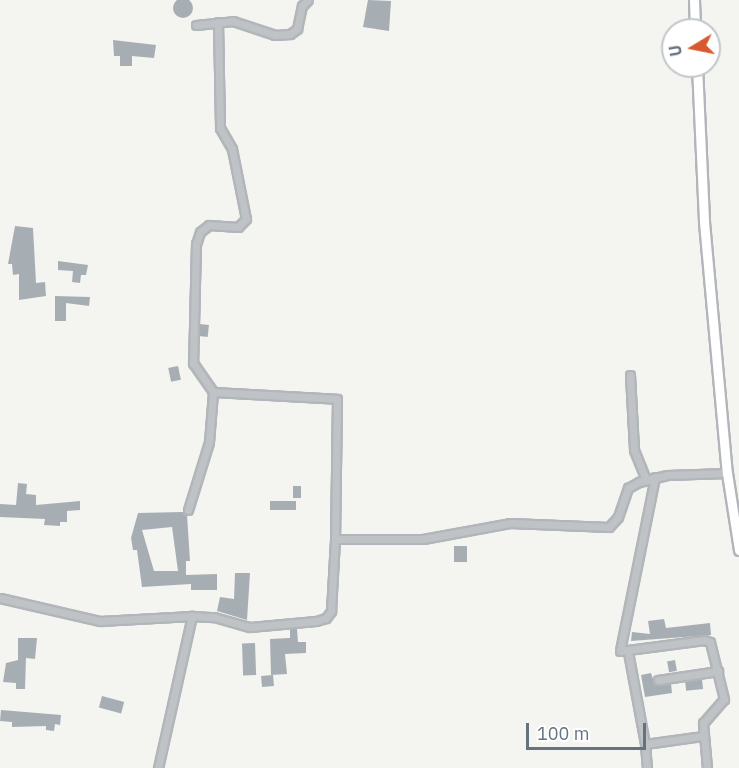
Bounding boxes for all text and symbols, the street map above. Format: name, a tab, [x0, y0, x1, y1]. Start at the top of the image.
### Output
north arrow	[661, 18, 721, 78]
text: U	[664, 44, 686, 58]
scale bar	[529, 711, 649, 749]
text: 100 m	[537, 722, 589, 745]

